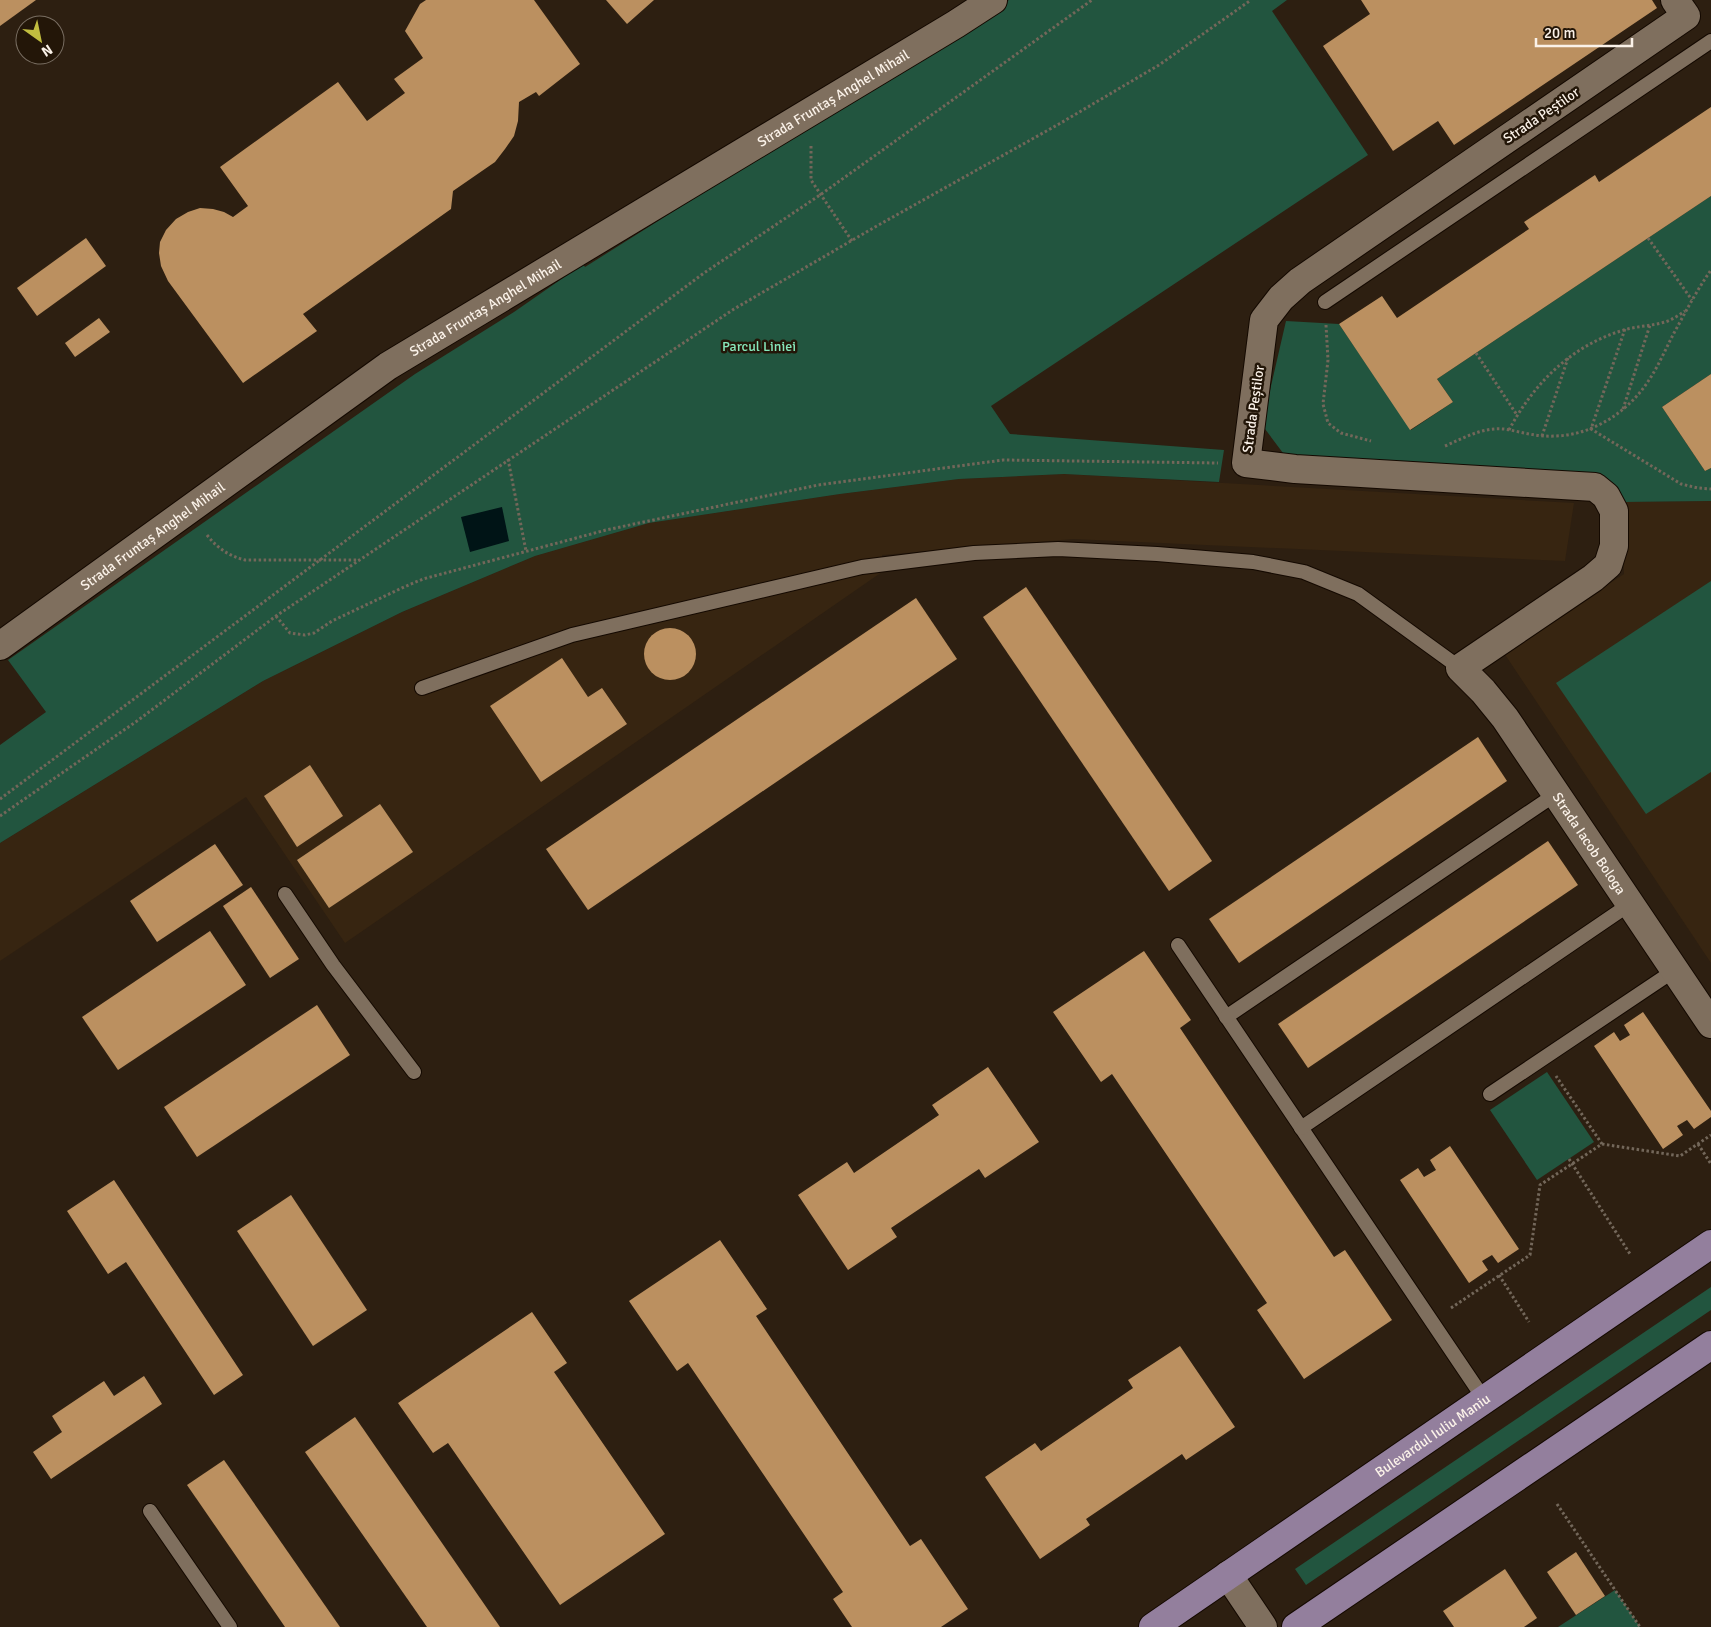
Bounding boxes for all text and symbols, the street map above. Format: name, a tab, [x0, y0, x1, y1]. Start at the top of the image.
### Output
north arrow	[15, 15, 65, 65]
scale bar	[1536, 15, 1632, 47]
text: 20 m	[1544, 24, 1575, 42]
text: N	[38, 41, 56, 60]
street label: Strada Fruntaș Anghel Mihail	[754, 46, 912, 151]
street label: Strada Peștilor	[1500, 83, 1583, 147]
street label: Strada Fruntaș Anghel Mihail	[406, 256, 565, 360]
park label: Parcul Liniei	[722, 338, 796, 355]
street label: Strada Peștilor	[1239, 363, 1268, 454]
street label: Strada Fruntaș Anghel Mihail	[77, 478, 228, 594]
street label: Strada Iacob Bologa	[1549, 789, 1629, 898]
street label: Bulevardul Iuliu Maniu	[1372, 1390, 1494, 1481]

